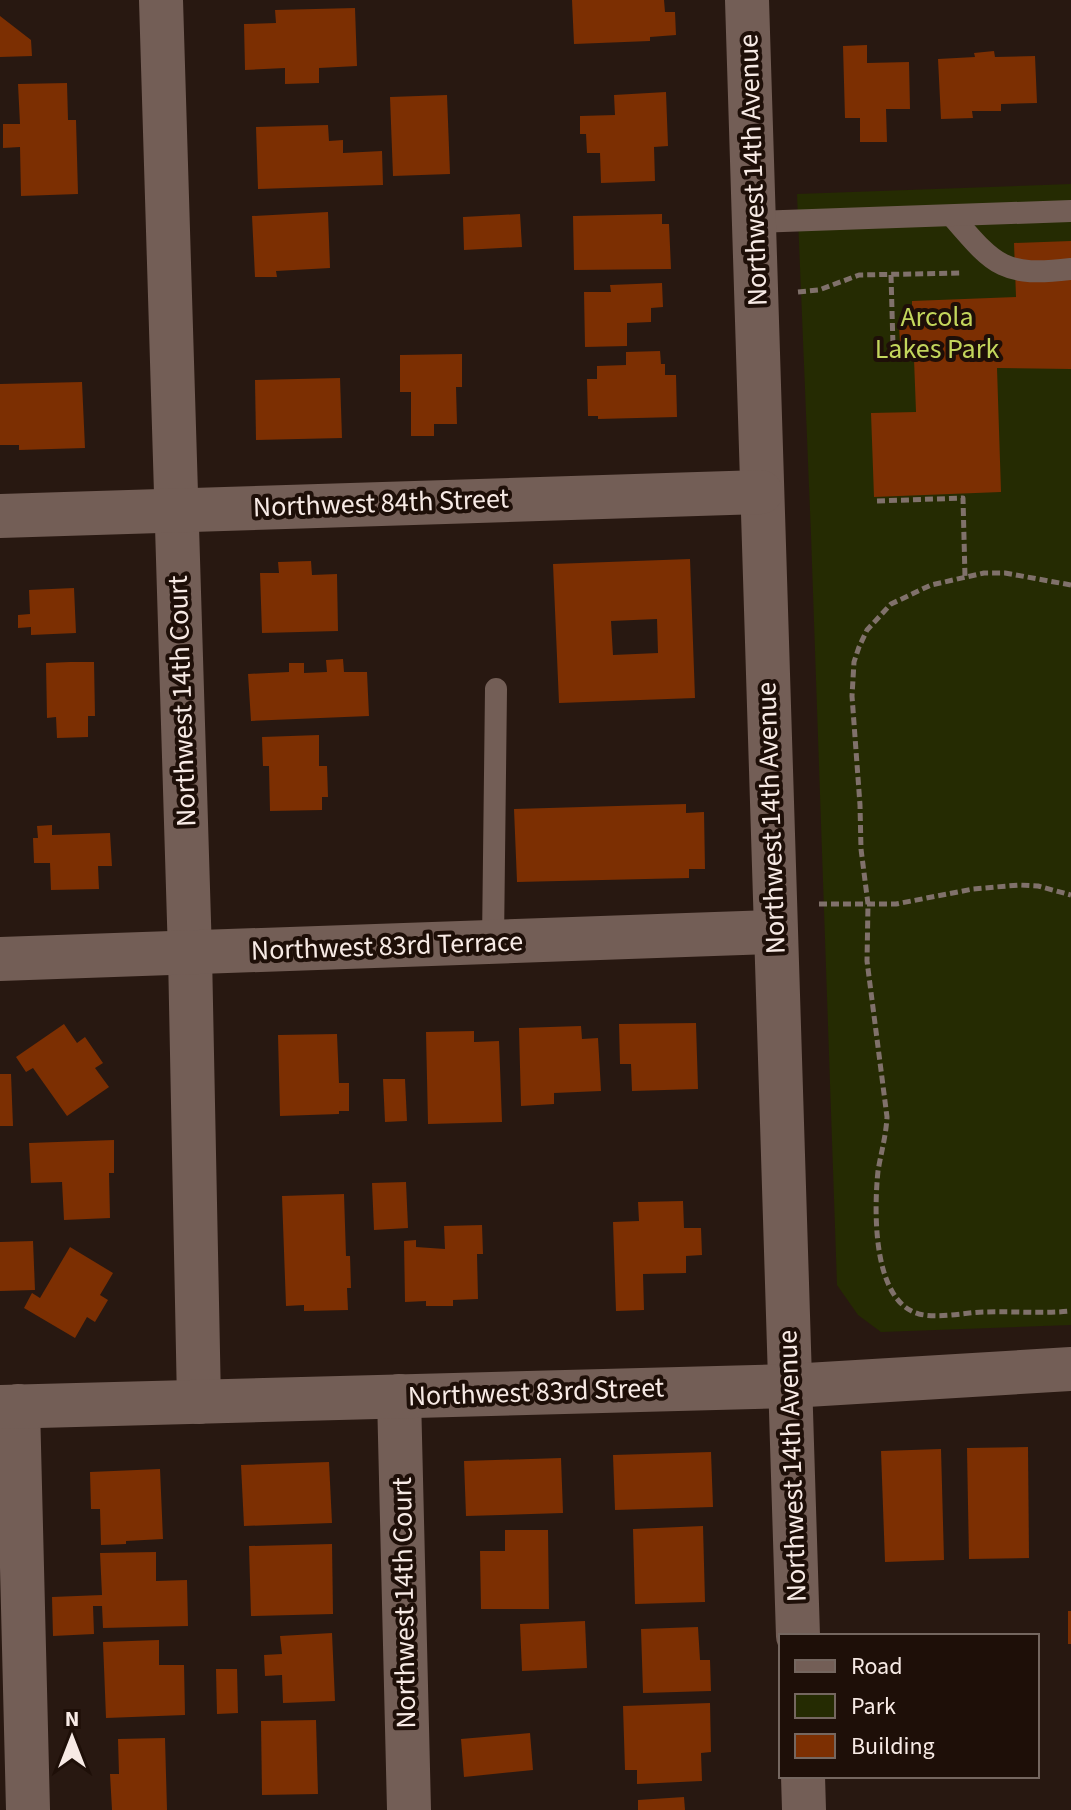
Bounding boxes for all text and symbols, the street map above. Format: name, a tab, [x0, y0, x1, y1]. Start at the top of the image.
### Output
street label: Northwest 14th Avenue	[728, 33, 778, 307]
park label: Arcola Lakes Park	[875, 297, 999, 369]
street label: Northwest 84th Street	[252, 479, 510, 527]
street label: Northwest 14th Court	[158, 574, 206, 827]
street label: Northwest 14th Avenue	[746, 681, 796, 955]
street label: Northwest 83rd Terrace	[250, 921, 524, 971]
street label: Northwest 14th Avenue	[767, 1329, 817, 1603]
street label: Northwest 83rd Street	[407, 1368, 665, 1416]
street label: Northwest 14th Court	[382, 1476, 426, 1729]
legend	[779, 1634, 1039, 1778]
text: Road	[851, 1649, 903, 1684]
text: Park	[851, 1689, 896, 1724]
north arrow	[32, 1698, 112, 1778]
text: N	[65, 1703, 79, 1735]
text: Building	[851, 1729, 935, 1764]

